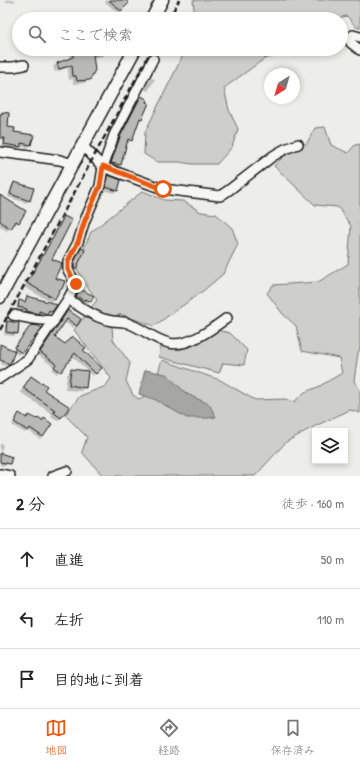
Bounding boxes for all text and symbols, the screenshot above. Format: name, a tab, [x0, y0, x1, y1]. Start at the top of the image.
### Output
search box	[12, 12, 348, 56]
icon: search	[26, 23, 48, 45]
text: ここで検索	[58, 24, 133, 45]
north arrow	[264, 68, 300, 104]
route start	[154, 180, 172, 198]
route end	[67, 275, 85, 293]
map controls	[312, 428, 348, 464]
button: layers	[312, 428, 348, 464]
text: 2 分	[16, 492, 45, 515]
text: 徒歩 · 160 m	[282, 494, 344, 512]
icon: ahead	[16, 548, 38, 570]
text: 直進	[54, 549, 84, 570]
text: 50 m	[321, 550, 344, 568]
icon: left	[16, 608, 38, 630]
text: 左折	[54, 609, 84, 630]
text: 110 m	[317, 610, 344, 628]
icon: arrive	[16, 668, 38, 690]
text: 目的地に到着	[54, 669, 144, 690]
tab: 地図	[45, 717, 67, 757]
tab: 経路	[158, 717, 180, 757]
tab: 保存済み	[271, 717, 315, 757]

